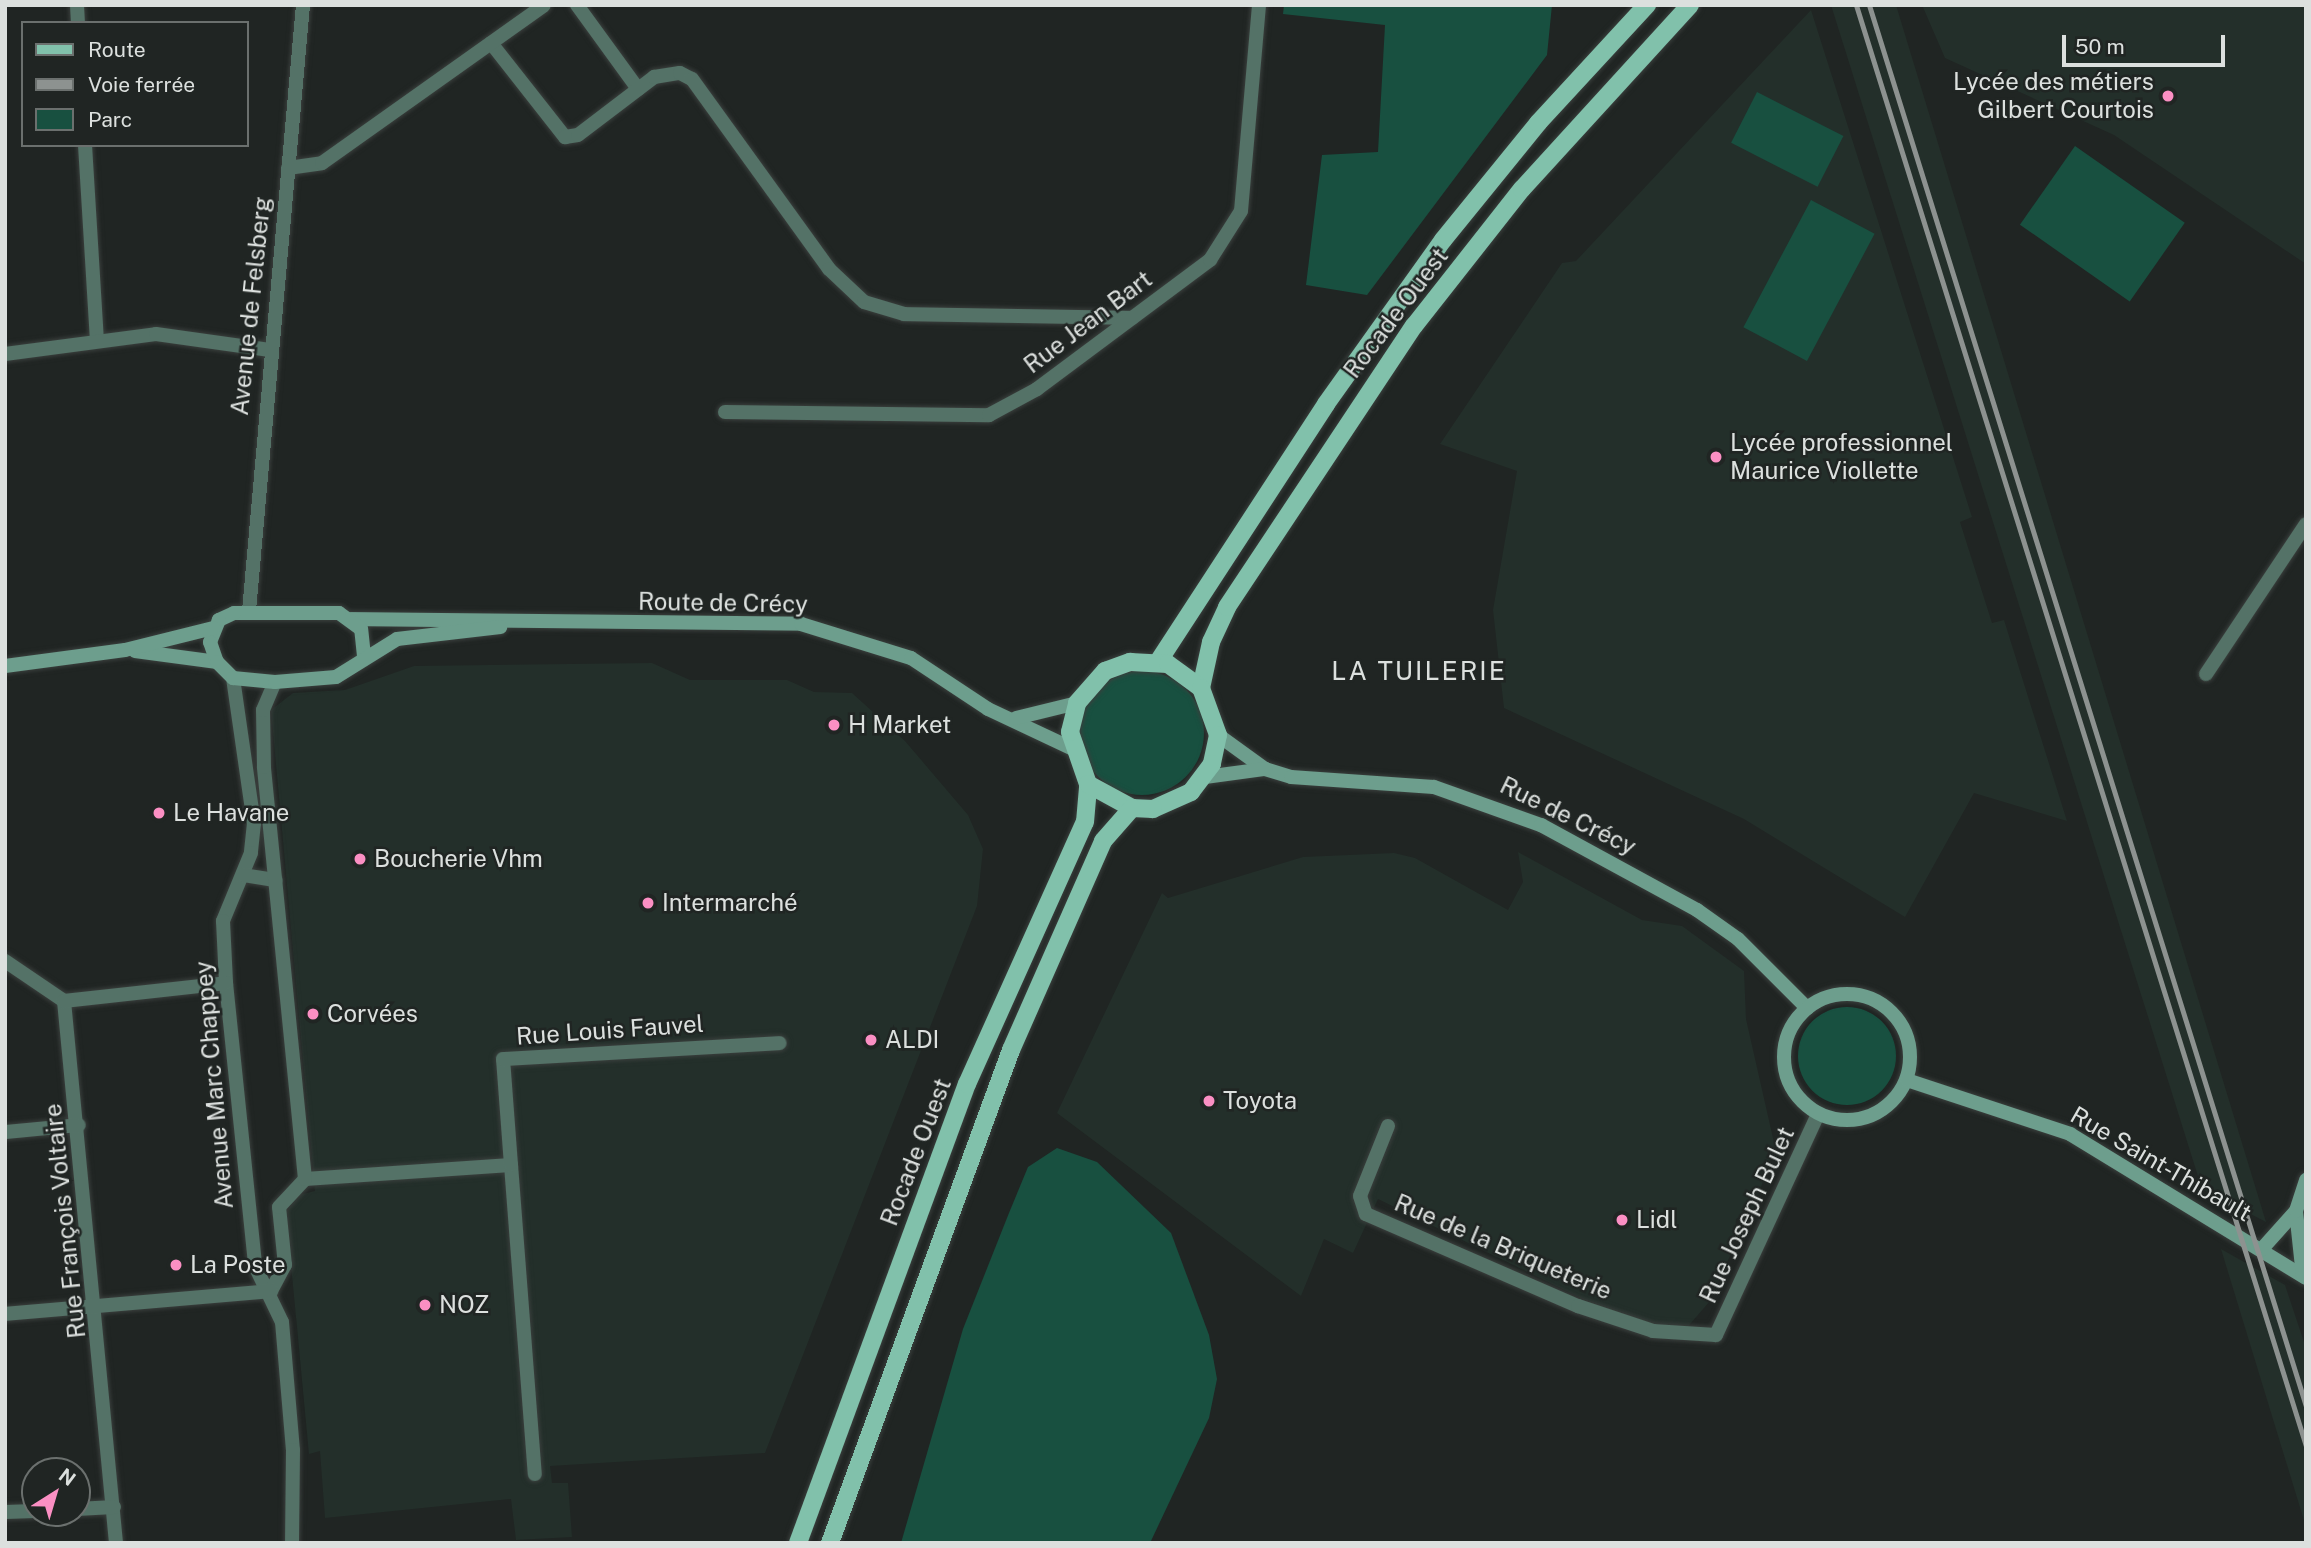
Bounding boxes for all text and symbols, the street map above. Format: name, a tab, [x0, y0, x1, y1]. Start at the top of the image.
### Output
legend	[21, 21, 248, 147]
scale bar	[2066, 21, 2229, 65]
text: 50 m	[2075, 34, 2125, 59]
text: Route	[88, 37, 146, 62]
place label: Lycée des métiers Gilbert Courtois	[1953, 68, 2154, 124]
text: Voie ferrée	[88, 72, 195, 97]
marker: Lycée des métiers Gilbert Courtois	[2160, 88, 2176, 104]
text: Parc	[88, 107, 132, 132]
street label: Avenue de Felsberg	[225, 195, 277, 417]
street label: Rocade Ouest	[1338, 242, 1454, 384]
street label: Rue Jean Bart	[1018, 265, 1158, 379]
place label: Lycée professionnel Maurice Viollette	[1730, 429, 1953, 485]
marker: Lycée professionnel Maurice Viollette	[1708, 449, 1724, 465]
street label: Route de Crécy	[638, 587, 808, 619]
district label: LA TUILERIE	[1333, 655, 1505, 687]
place label: H Market	[848, 711, 951, 739]
marker: H Market	[826, 717, 842, 733]
street label: Rue de Crécy	[1495, 771, 1641, 861]
place label: Le Havane	[173, 799, 290, 827]
marker: Le Havane	[151, 805, 167, 821]
place label: Boucherie Vhm	[374, 845, 543, 873]
marker: Boucherie Vhm	[352, 851, 368, 867]
place label: Intermarché	[662, 889, 798, 917]
marker: Intermarché	[640, 895, 656, 911]
street label: Avenue Marc Chappey	[189, 960, 239, 1210]
place label: Corvées	[327, 1000, 418, 1028]
marker: Corvées	[305, 1006, 321, 1022]
street label: Rue Louis Fauvel	[515, 1009, 705, 1051]
place label: ALDI	[885, 1026, 939, 1054]
marker: ALDI	[863, 1032, 879, 1048]
street label: Rocade Ouest	[875, 1074, 957, 1230]
place label: Toyota	[1223, 1087, 1297, 1115]
marker: Toyota	[1201, 1093, 1217, 1109]
street label: Rue Saint-Thibault	[2065, 1100, 2257, 1228]
street label: Rue François Voltaire	[38, 1102, 92, 1340]
street label: Rue Joseph Bulet	[1694, 1122, 1800, 1308]
street label: Rue de la Briqueterie	[1390, 1188, 1616, 1306]
place label: Lidl	[1636, 1206, 1678, 1234]
marker: Lidl	[1614, 1212, 1630, 1228]
place label: La Poste	[190, 1251, 286, 1279]
marker: La Poste	[168, 1257, 184, 1273]
place label: NOZ	[439, 1291, 489, 1319]
marker: NOZ	[417, 1297, 433, 1313]
north arrow	[21, 1457, 91, 1527]
text: N	[55, 1464, 80, 1490]

